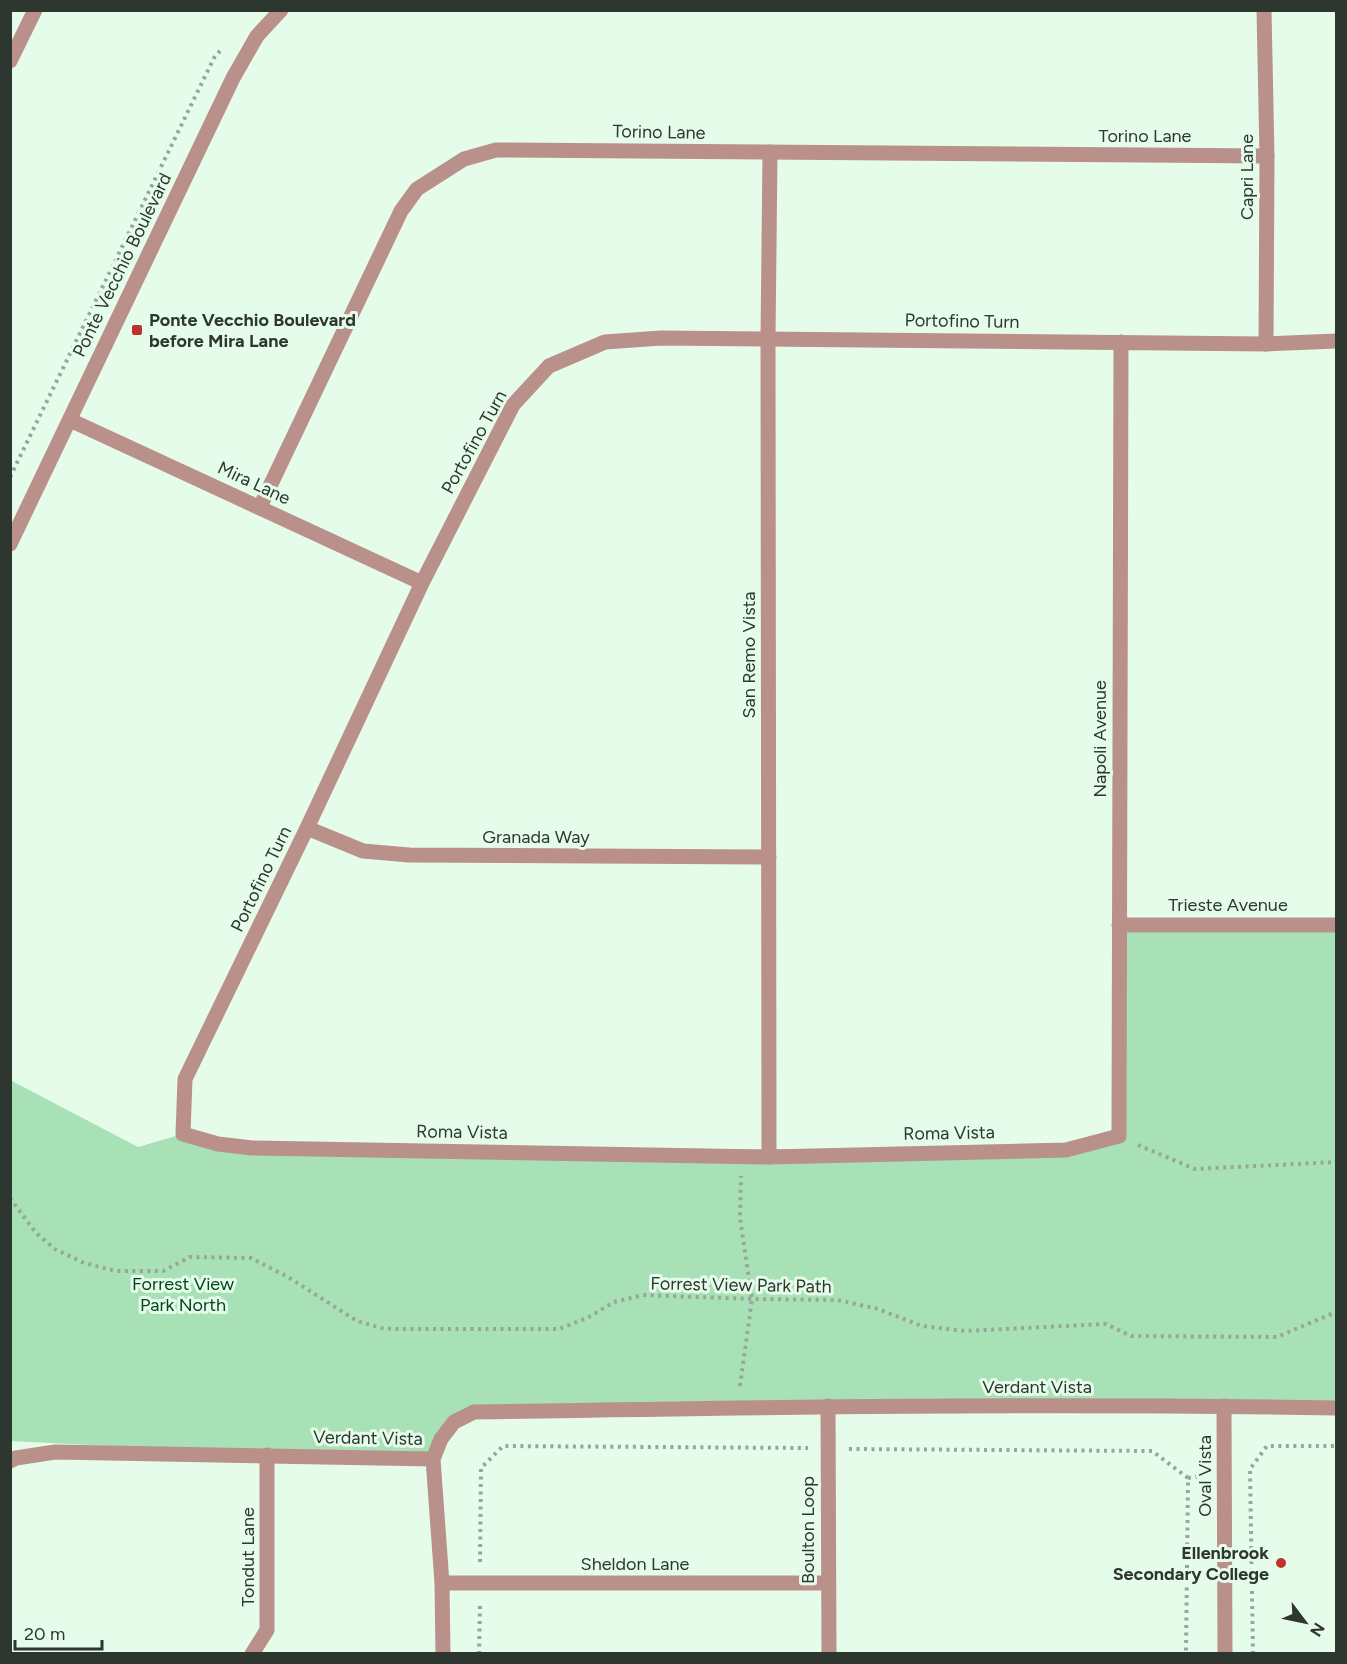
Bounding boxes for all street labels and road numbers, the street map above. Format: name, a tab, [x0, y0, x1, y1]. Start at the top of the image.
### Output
street label: Torino Lane	[612, 120, 706, 144]
street label: Torino Lane	[1099, 125, 1192, 147]
street label: Capri Lane	[1236, 134, 1258, 220]
street label: Ponte Vecchio Boulevard	[68, 169, 176, 361]
street label: Portofino Turn	[904, 309, 1020, 333]
street label: Portofino Turn	[437, 386, 511, 498]
street label: Mira Lane	[214, 457, 294, 509]
street label: San Remo Vista	[738, 592, 760, 719]
street label: Napoli Avenue	[1089, 680, 1111, 798]
street label: Portofino Turn	[226, 823, 296, 935]
street label: Granada Way	[482, 826, 590, 848]
street label: Trieste Avenue	[1168, 894, 1288, 916]
street label: Roma Vista	[416, 1120, 508, 1144]
street label: Roma Vista	[903, 1121, 995, 1145]
street label: Forrest View Park Path	[650, 1272, 832, 1298]
street label: Verdant Vista	[982, 1376, 1092, 1398]
street label: Verdant Vista	[313, 1426, 423, 1450]
street label: Oval Vista	[1194, 1435, 1216, 1517]
street label: Boulton Loop	[797, 1476, 819, 1584]
street label: Tondut Lane	[237, 1507, 259, 1607]
street label: Sheldon Lane	[581, 1553, 690, 1575]

